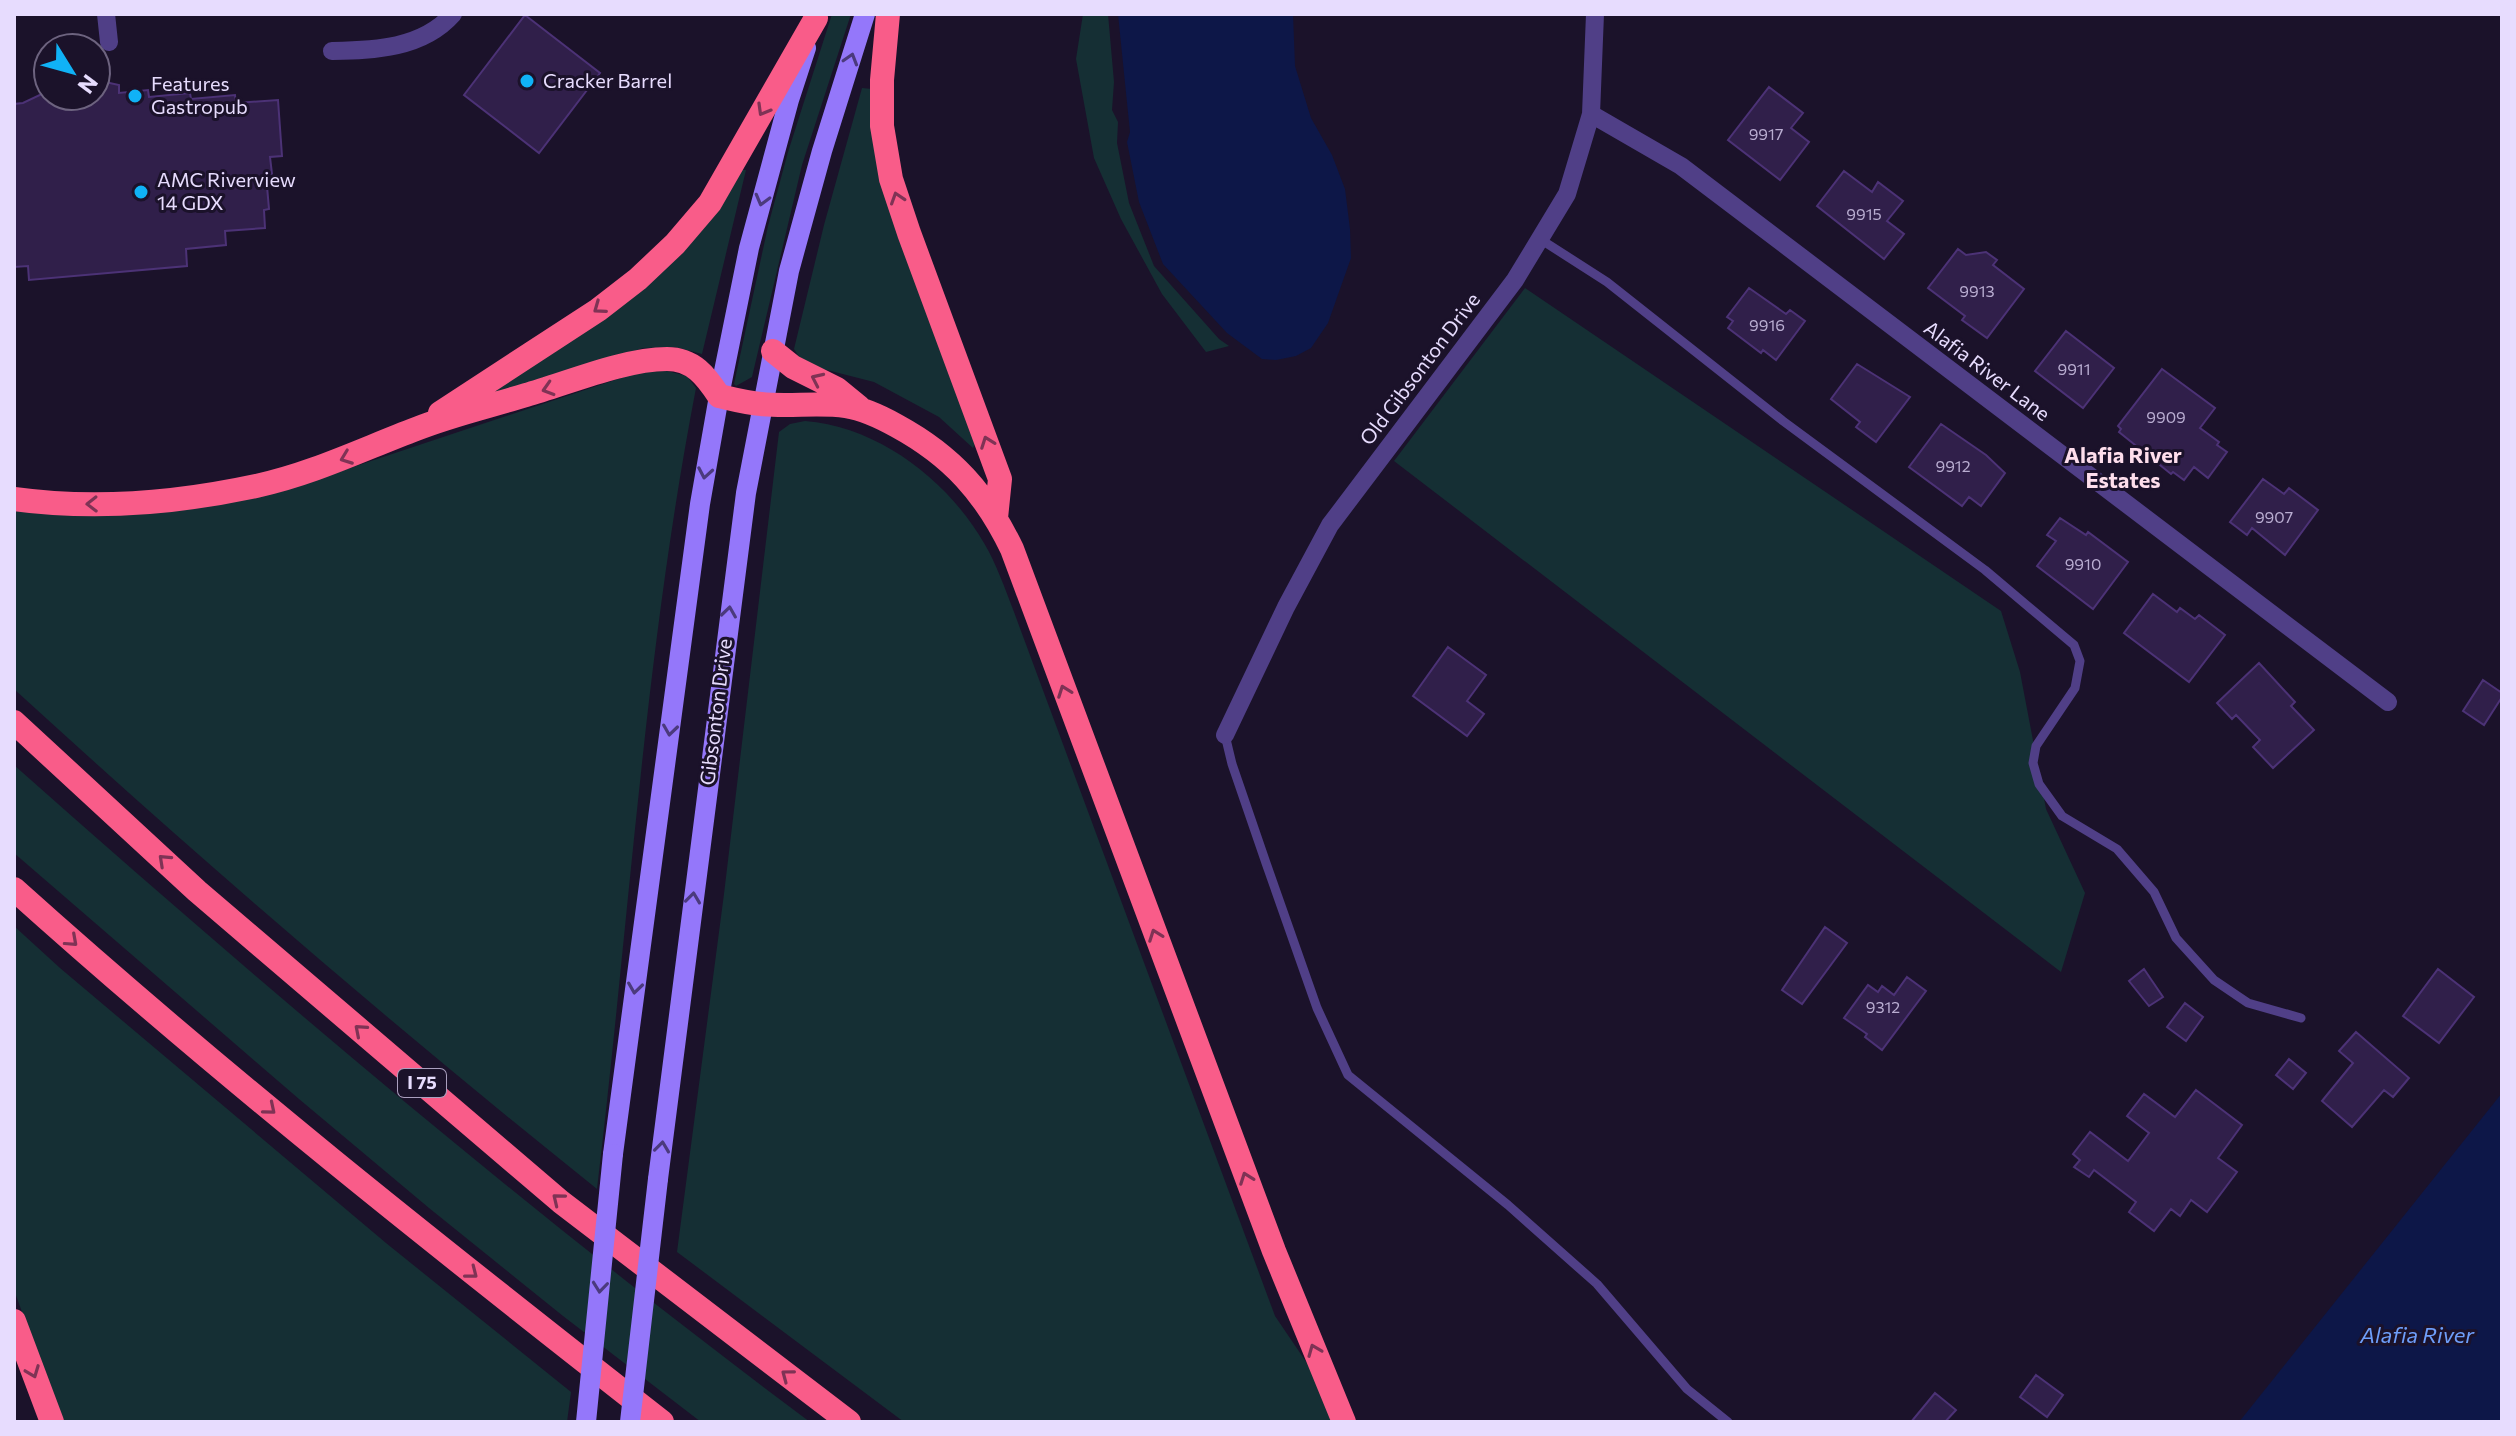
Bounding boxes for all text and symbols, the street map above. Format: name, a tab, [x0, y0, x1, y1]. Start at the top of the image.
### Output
north arrow	[32, 32, 112, 112]
one-way arrow	[841, 53, 857, 67]
place label: Cracker Barrel	[543, 68, 672, 92]
text: N	[73, 70, 104, 99]
place label: Features Gastropub	[151, 71, 248, 118]
marker: Cracker Barrel	[518, 72, 536, 90]
marker: Features Gastropub	[126, 87, 144, 105]
one-way arrow	[757, 101, 773, 116]
house number: 9917	[1749, 124, 1783, 143]
place label: AMC Riverview 14 GDX	[157, 167, 296, 214]
marker: AMC Riverview 14 GDX	[132, 183, 150, 201]
one-way arrow	[891, 192, 907, 206]
one-way arrow	[755, 193, 771, 207]
house number: 9915	[1846, 204, 1882, 223]
house number: 9913	[1959, 281, 1995, 300]
street label: Old Gibsonton Drive	[1354, 288, 1484, 449]
one-way arrow	[594, 298, 608, 313]
house number: 9916	[1749, 315, 1785, 334]
street label: Alafia River Lane	[1920, 315, 2055, 425]
house number: 9911	[2057, 359, 2091, 378]
one-way arrow	[811, 373, 825, 389]
one-way arrow	[542, 380, 556, 396]
house number: 9909	[2146, 407, 2186, 426]
one-way arrow	[980, 436, 997, 450]
district label: Alafia River Estates	[2064, 441, 2182, 493]
one-way arrow	[340, 448, 354, 465]
house number: 9912	[1935, 456, 1971, 475]
one-way arrow	[698, 466, 715, 480]
one-way arrow	[85, 495, 98, 512]
house number: 9907	[2255, 507, 2293, 526]
house number: 9910	[2065, 554, 2101, 573]
one-way arrow	[720, 605, 737, 619]
street label: Gibsonton Drive	[694, 637, 736, 787]
one-way arrow	[1057, 685, 1074, 699]
one-way arrow	[662, 724, 679, 737]
one-way arrow	[159, 855, 173, 870]
one-way arrow	[684, 891, 701, 905]
one-way arrow	[1148, 928, 1165, 942]
one-way arrow	[62, 931, 77, 946]
one-way arrow	[627, 982, 644, 995]
house number: 9312	[1866, 997, 1900, 1016]
one-way arrow	[355, 1026, 370, 1040]
road number: I 75	[398, 1069, 446, 1097]
one-way arrow	[261, 1099, 275, 1114]
one-way arrow	[653, 1140, 670, 1154]
one-way arrow	[1239, 1172, 1256, 1186]
one-way arrow	[553, 1194, 567, 1209]
one-way arrow	[463, 1264, 478, 1278]
one-way arrow	[592, 1281, 609, 1294]
water label: Alafia River	[2359, 1321, 2475, 1348]
one-way arrow	[1307, 1344, 1324, 1358]
one-way arrow	[23, 1364, 40, 1378]
one-way arrow	[781, 1370, 795, 1384]

